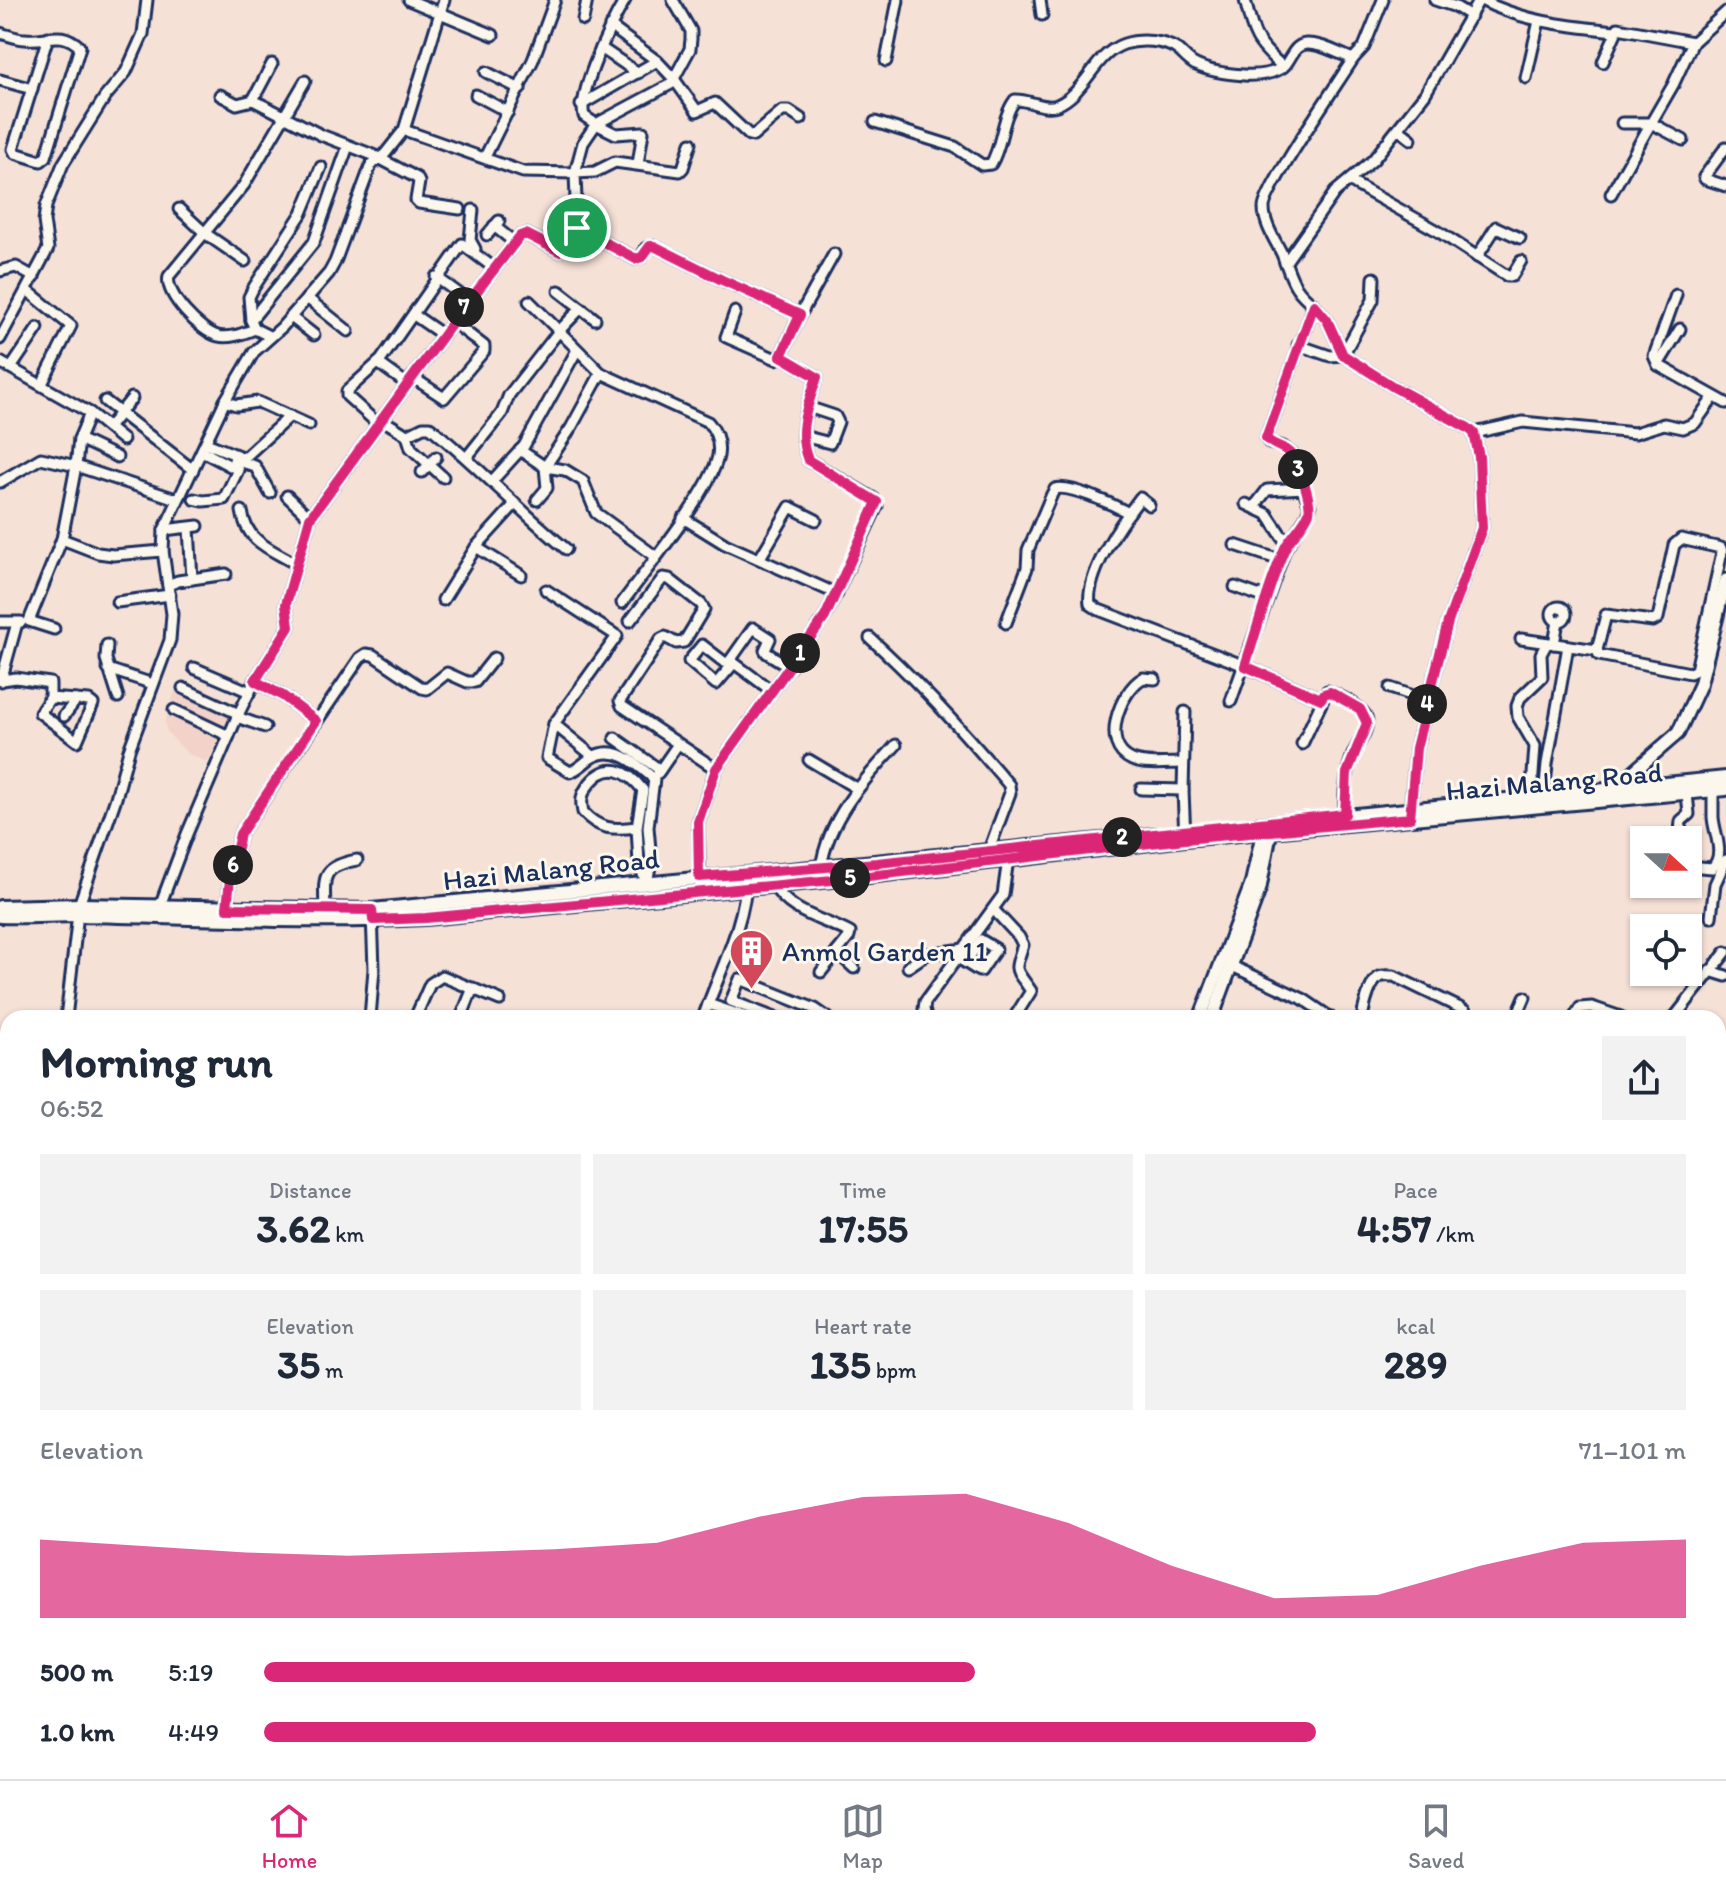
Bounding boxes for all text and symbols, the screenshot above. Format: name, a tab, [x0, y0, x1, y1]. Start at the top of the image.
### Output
pin	[543, 194, 611, 262]
icon: arrive	[555, 206, 599, 250]
pin: 7	[444, 287, 484, 327]
text: 7	[459, 293, 469, 320]
pin: 3	[1278, 449, 1318, 489]
text: 3	[1292, 455, 1304, 482]
pin: 1	[780, 633, 820, 673]
text: 1	[795, 639, 805, 666]
pin: 4	[1407, 684, 1447, 724]
text: 4	[1420, 690, 1434, 717]
street label: Hazi Malang Road	[1444, 755, 1664, 807]
pin: 2	[1102, 817, 1142, 857]
text: 2	[1116, 823, 1128, 850]
north arrow	[1630, 826, 1702, 898]
map controls	[1630, 826, 1702, 986]
street label: Hazi Malang Road	[441, 841, 661, 897]
pin: 6	[213, 845, 253, 885]
text: 6	[227, 851, 239, 878]
pin: 5	[830, 858, 870, 898]
text: 5	[844, 864, 856, 891]
button: locate	[1630, 914, 1702, 986]
building icon: Anmol Garden 11	[727, 927, 775, 990]
place label: Anmol Garden 11	[782, 934, 988, 968]
text: Morning run	[40, 1035, 273, 1088]
button: share	[1602, 1036, 1686, 1120]
text: 06:52	[40, 1092, 103, 1124]
text: Distance	[269, 1177, 352, 1204]
text: Time	[840, 1177, 886, 1204]
text: Pace	[1394, 1177, 1438, 1204]
text: 3.62	[256, 1204, 330, 1252]
text: 17:55	[818, 1204, 908, 1252]
text: 4:57	[1357, 1204, 1431, 1252]
text: km	[330, 1221, 364, 1248]
text: /km	[1431, 1221, 1475, 1248]
text: Elevation	[267, 1313, 354, 1340]
text: Heart rate	[814, 1313, 912, 1340]
text: kcal	[1396, 1313, 1435, 1340]
text: 35	[277, 1340, 320, 1388]
text: 135	[809, 1340, 871, 1388]
text: 289	[1384, 1340, 1448, 1388]
text: m	[320, 1357, 343, 1384]
text: bpm	[871, 1357, 917, 1384]
text: Elevation	[40, 1434, 143, 1466]
text: 71–101 m	[1579, 1434, 1686, 1466]
text: 500 m	[40, 1656, 113, 1688]
text: 5:19	[168, 1656, 214, 1688]
text: 1.0 km	[40, 1716, 115, 1748]
text: 4:49	[168, 1716, 219, 1748]
tab: Home	[262, 1799, 317, 1874]
tab: Map	[841, 1799, 885, 1874]
tab: Saved	[1408, 1799, 1464, 1874]

